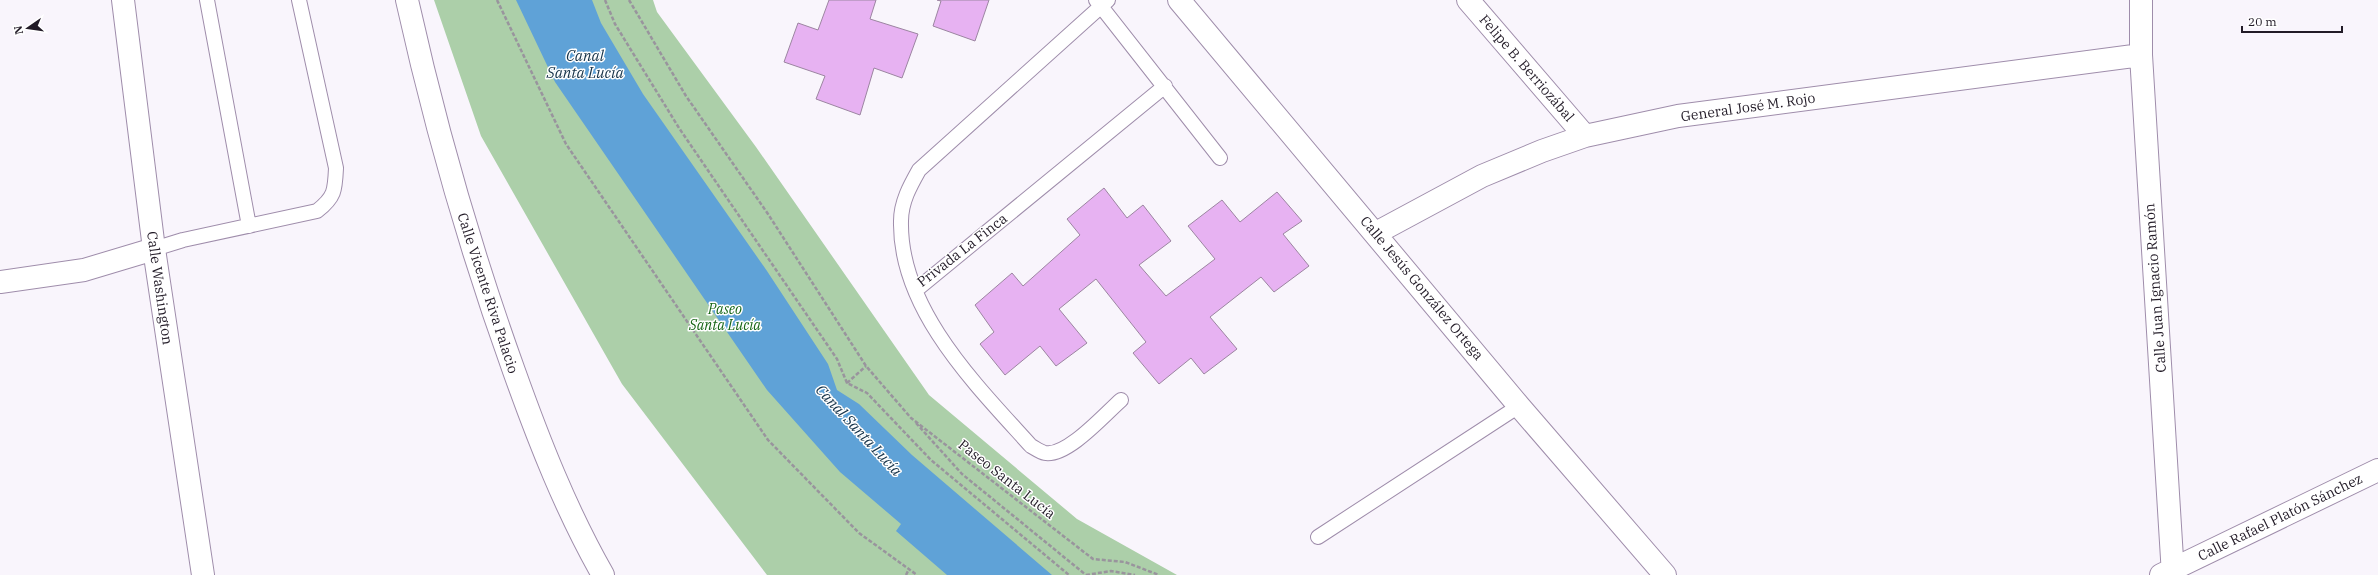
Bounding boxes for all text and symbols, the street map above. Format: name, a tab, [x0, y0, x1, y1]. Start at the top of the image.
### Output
north arrow	[8, 8, 48, 48]
scale bar	[2242, 8, 2342, 34]
street label: Felipe B. Berriozábal	[1476, 11, 1578, 125]
text: 20 m	[2248, 14, 2277, 29]
text: N	[10, 24, 26, 36]
water label: Canal Santa Lucía	[545, 46, 624, 82]
street label: General José M. Rojo	[1680, 89, 1816, 125]
street label: Calle Juan Ignacio Ramón	[2140, 203, 2170, 373]
street label: Privada La Finca	[913, 209, 1011, 291]
street label: Calle Vicente Riva Palacio	[453, 210, 523, 376]
street label: Calle Jesús González Ortega	[1356, 212, 1488, 364]
street label: Calle Washington	[143, 230, 177, 346]
park label: Paseo Santa Lucía	[688, 300, 761, 334]
water label: Canal Santa Lucía	[812, 380, 907, 480]
street label: Paseo Santa Lucía	[955, 435, 1059, 523]
street label: Calle Rafael Platón Sánchez	[2195, 469, 2365, 565]

